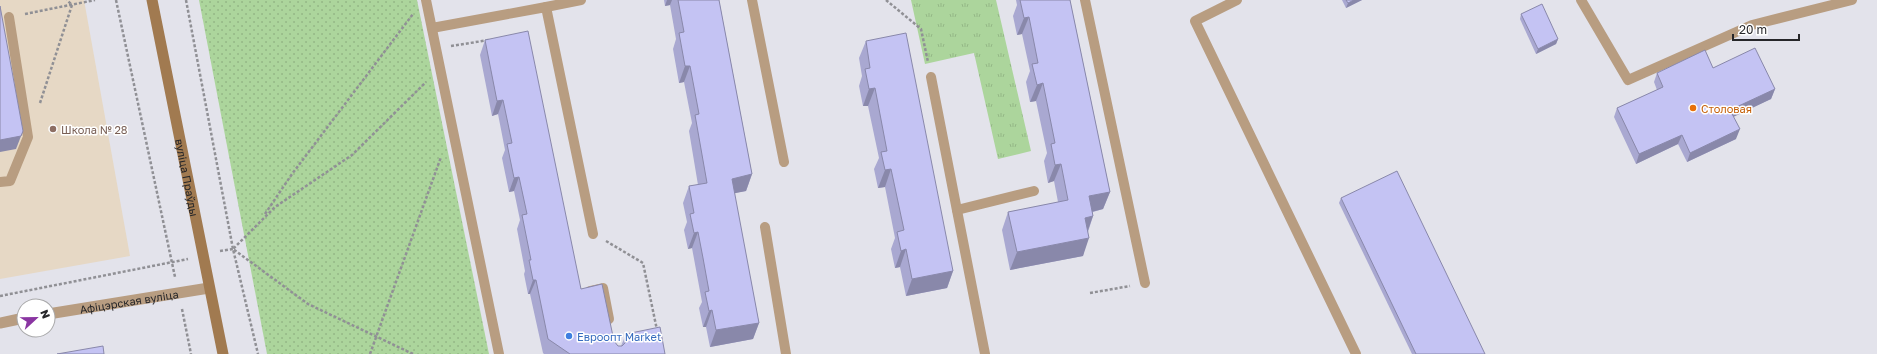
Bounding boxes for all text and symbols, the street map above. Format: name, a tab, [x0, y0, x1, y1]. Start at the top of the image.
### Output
scale bar	[1733, 16, 1799, 42]
text: 20 m	[1739, 22, 1767, 37]
place label: Столовая	[1701, 102, 1752, 115]
marker: Столовая	[1688, 103, 1698, 113]
place label: Школа № 28	[61, 123, 128, 136]
marker: Школа № 28	[48, 124, 58, 134]
street label: вуліца Праўды	[173, 138, 202, 217]
street label: Афіцэрская вуліца	[79, 287, 179, 315]
north arrow	[16, 298, 56, 338]
text: N	[38, 308, 53, 320]
place label: Евроопт Market	[577, 330, 661, 343]
marker: Евроопт Market	[564, 331, 574, 341]

